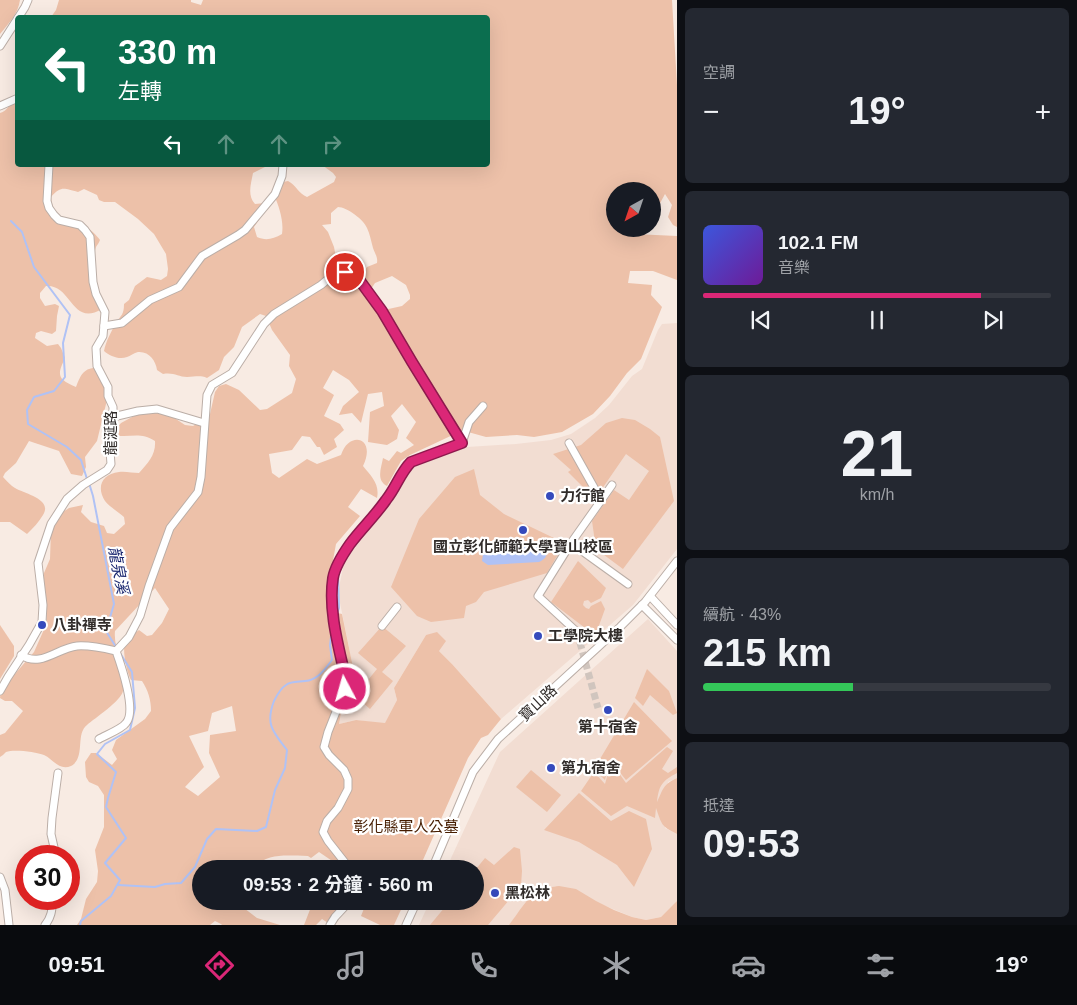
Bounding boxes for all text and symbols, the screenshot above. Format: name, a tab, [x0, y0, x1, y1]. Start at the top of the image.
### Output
text: 330 m	[118, 32, 217, 71]
icon: left	[35, 35, 100, 100]
text: 空調	[703, 64, 735, 81]
text: 左轉	[118, 79, 162, 104]
text: 19°	[848, 90, 906, 132]
text: −	[703, 96, 719, 127]
text: +	[1035, 96, 1051, 127]
icon: left	[159, 130, 187, 158]
icon: ahead	[212, 130, 240, 158]
icon: ahead	[265, 130, 293, 158]
icon: right	[318, 130, 346, 158]
north arrow	[606, 182, 661, 238]
map controls	[606, 182, 661, 237]
text: 102.1 FM	[778, 232, 858, 253]
pin	[324, 251, 366, 293]
icon: arrive	[331, 258, 359, 286]
text: 音樂	[778, 259, 810, 276]
icon: previous	[747, 306, 775, 334]
icon: pause	[863, 306, 891, 334]
icon: next	[979, 306, 1007, 334]
street label: 龍涎路	[102, 410, 119, 456]
text: 21	[841, 417, 913, 490]
text: km/h	[860, 486, 894, 503]
place label: 力行館	[560, 487, 605, 504]
marker: 力行館	[544, 490, 556, 502]
marker: 國立彰化師範大學寶山校區	[517, 524, 529, 536]
place label: 國立彰化師範大學寶山校區	[433, 538, 613, 555]
water label: 龍泉溪	[106, 545, 132, 597]
text: 續航 · 43%	[703, 606, 781, 623]
place label: 八卦禪寺	[52, 616, 112, 633]
marker: 八卦禪寺	[36, 619, 48, 631]
place label: 工學院大樓	[548, 627, 623, 644]
marker: 工學院大樓	[532, 630, 544, 642]
text: 215 km	[703, 632, 832, 674]
position arrow	[318, 662, 370, 714]
street label: 寶山路	[515, 681, 560, 724]
marker: 第十宿舍	[602, 704, 614, 716]
place label: 第十宿舍	[578, 718, 638, 735]
place label: 第九宿舍	[561, 759, 621, 776]
marker: 第九宿舍	[545, 762, 557, 774]
text: 抵達	[703, 797, 735, 814]
park label: 彰化縣軍人公墓	[353, 818, 459, 835]
text: 09:53	[703, 823, 800, 865]
speed limit sign: 30	[15, 845, 80, 910]
text: 09:53 · 2 分鐘 · 560 m	[243, 874, 433, 895]
place label: 黑松林	[505, 884, 550, 901]
marker: 黑松林	[489, 887, 501, 899]
icon: directions	[202, 948, 237, 983]
icon: music	[334, 948, 369, 983]
icon: phone	[466, 948, 501, 983]
icon: climate	[599, 948, 634, 983]
icon: car	[731, 948, 766, 983]
icon: filters	[863, 948, 898, 983]
text: 09:51	[49, 952, 105, 977]
text: 19°	[995, 952, 1028, 977]

